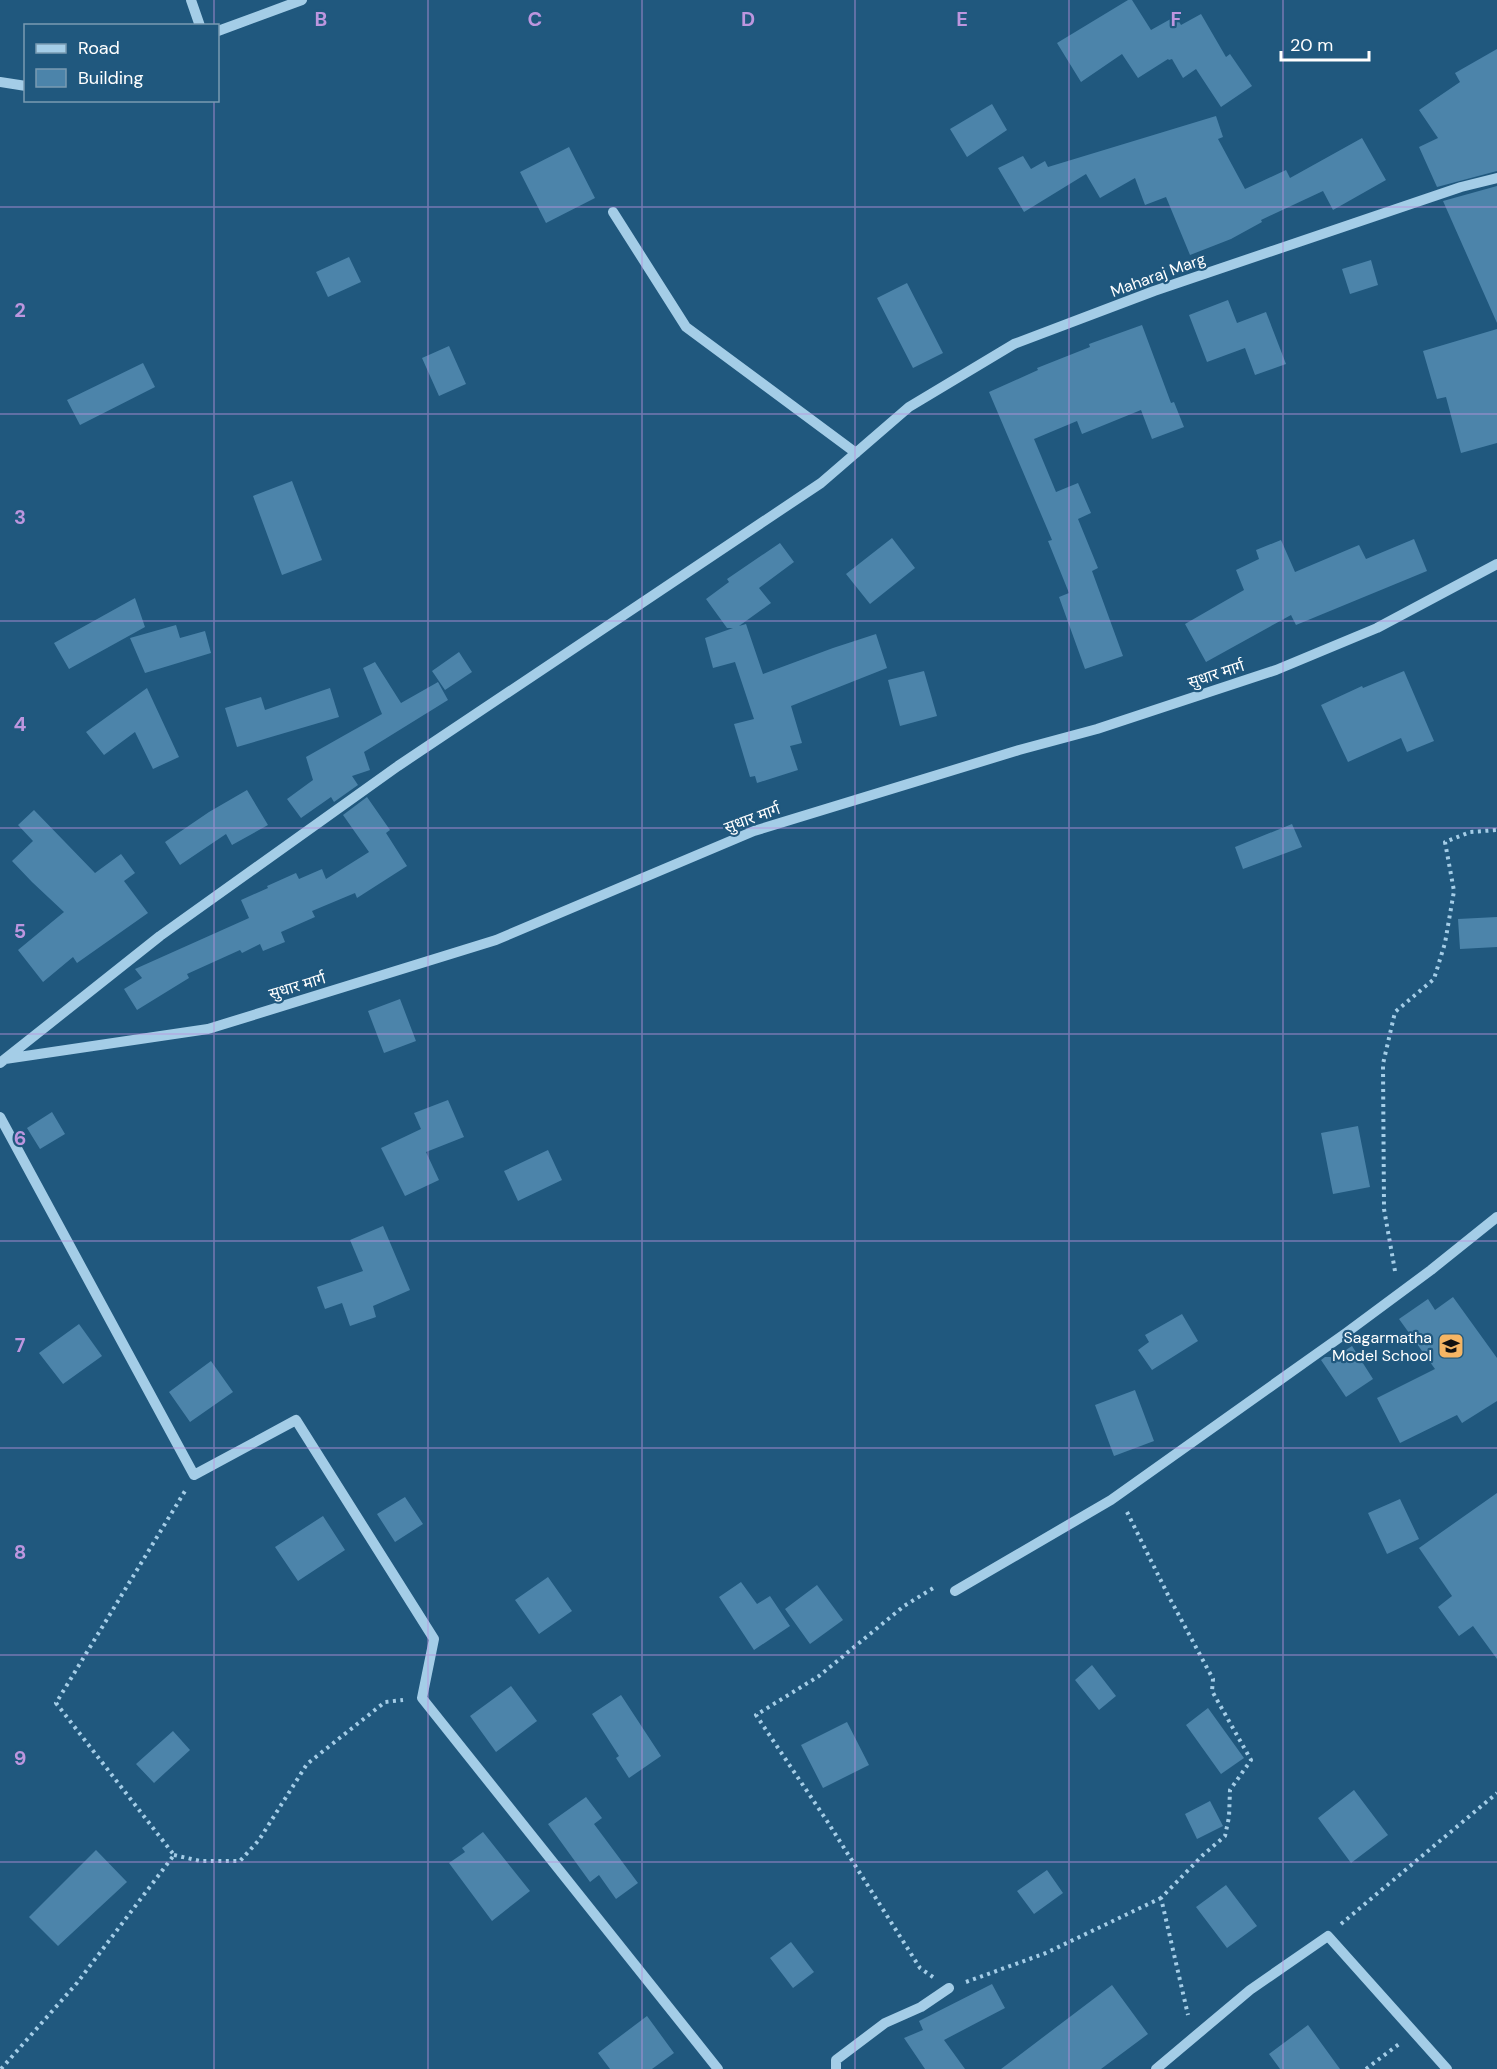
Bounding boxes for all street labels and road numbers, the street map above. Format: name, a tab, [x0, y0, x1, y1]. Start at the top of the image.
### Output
street label: Maharaj Marg	[1108, 248, 1208, 302]
street label: सुधार मार्ग	[1185, 655, 1248, 693]
street label: सुधार मार्ग	[721, 798, 784, 838]
street label: सुधार मार्ग	[266, 967, 329, 1005]

